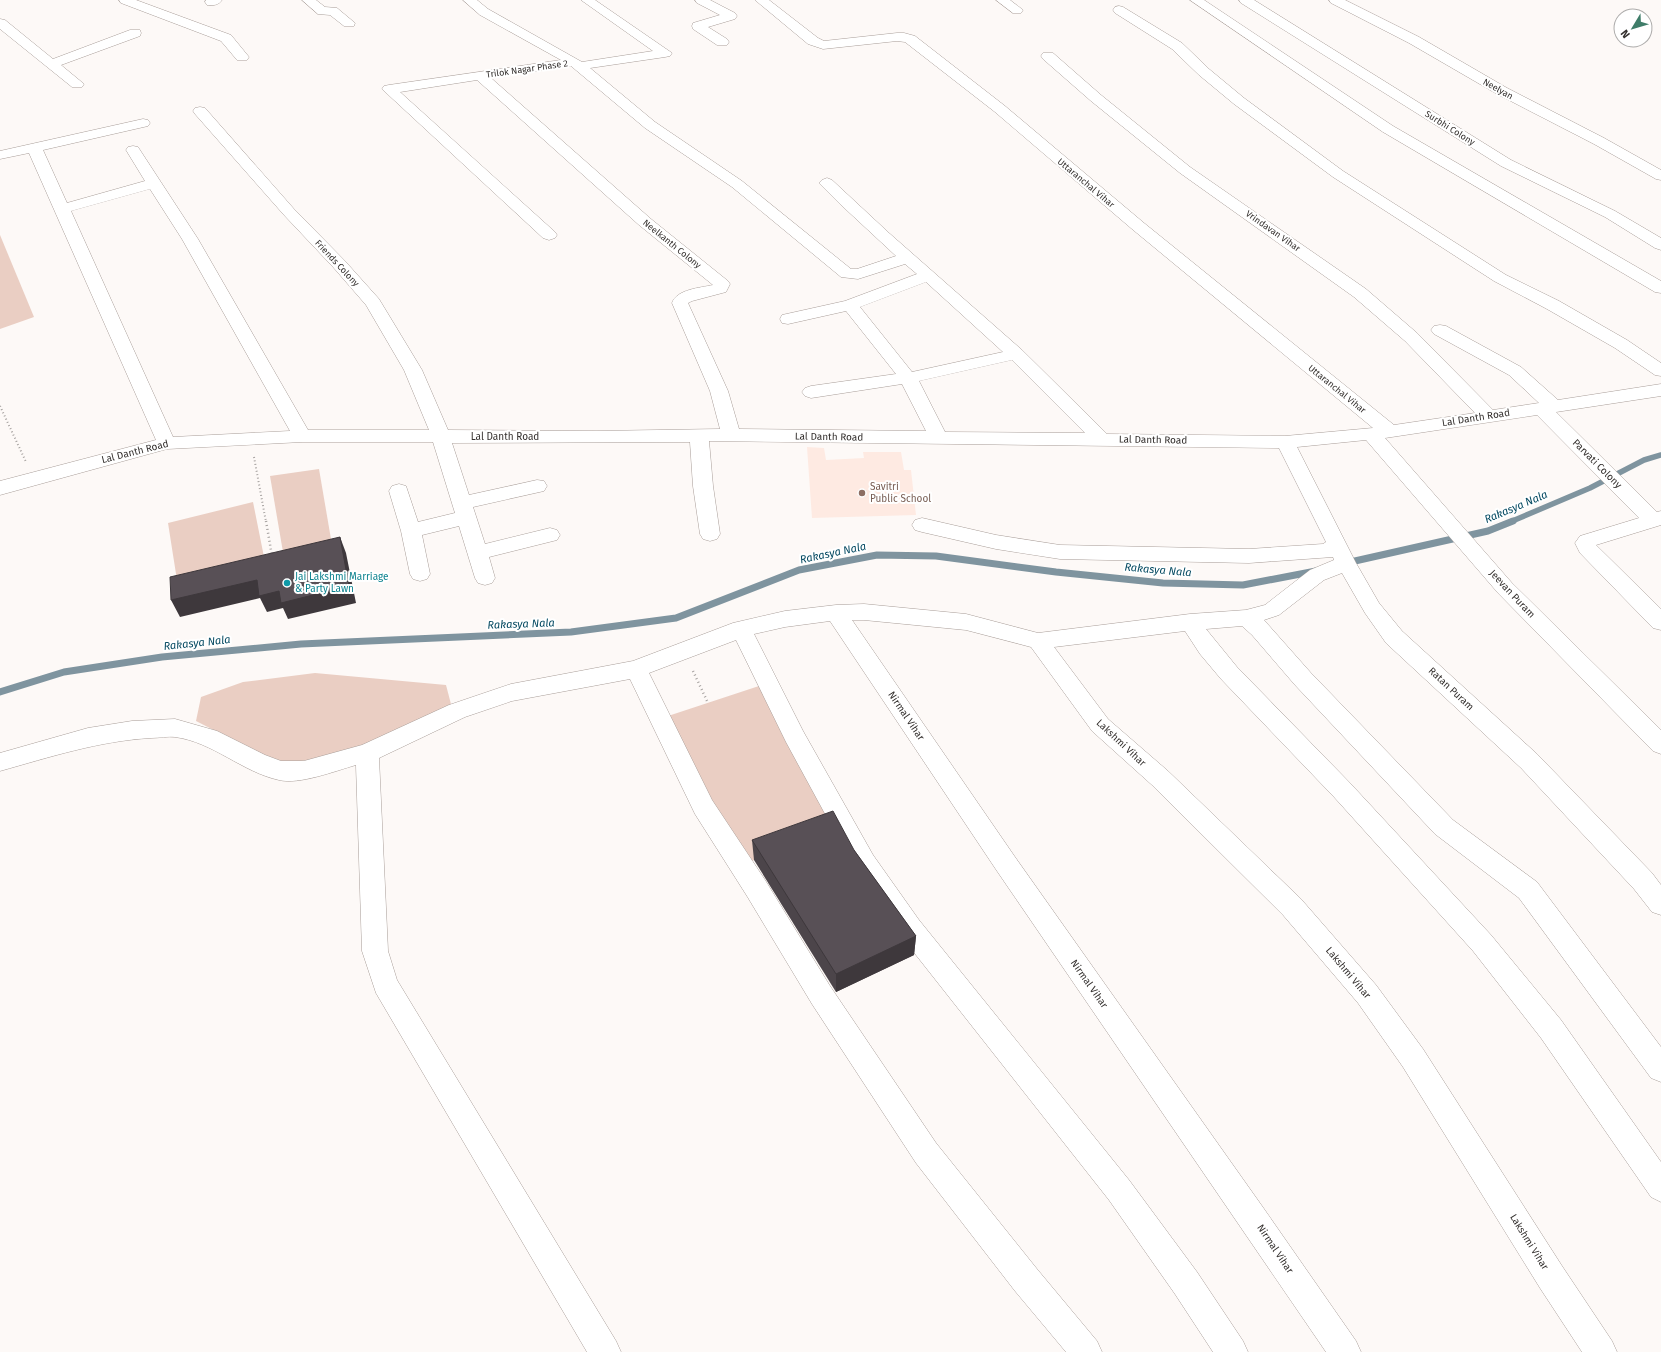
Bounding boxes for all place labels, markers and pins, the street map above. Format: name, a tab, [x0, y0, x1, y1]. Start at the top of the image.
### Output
place label: Savitri Public School	[870, 481, 931, 505]
marker: Savitri Public School	[857, 488, 867, 498]
place label: Jai Lakshmi Marriage & Party Lawn	[295, 571, 389, 595]
marker: Jai Lakshmi Marriage & Party Lawn	[282, 578, 292, 588]

